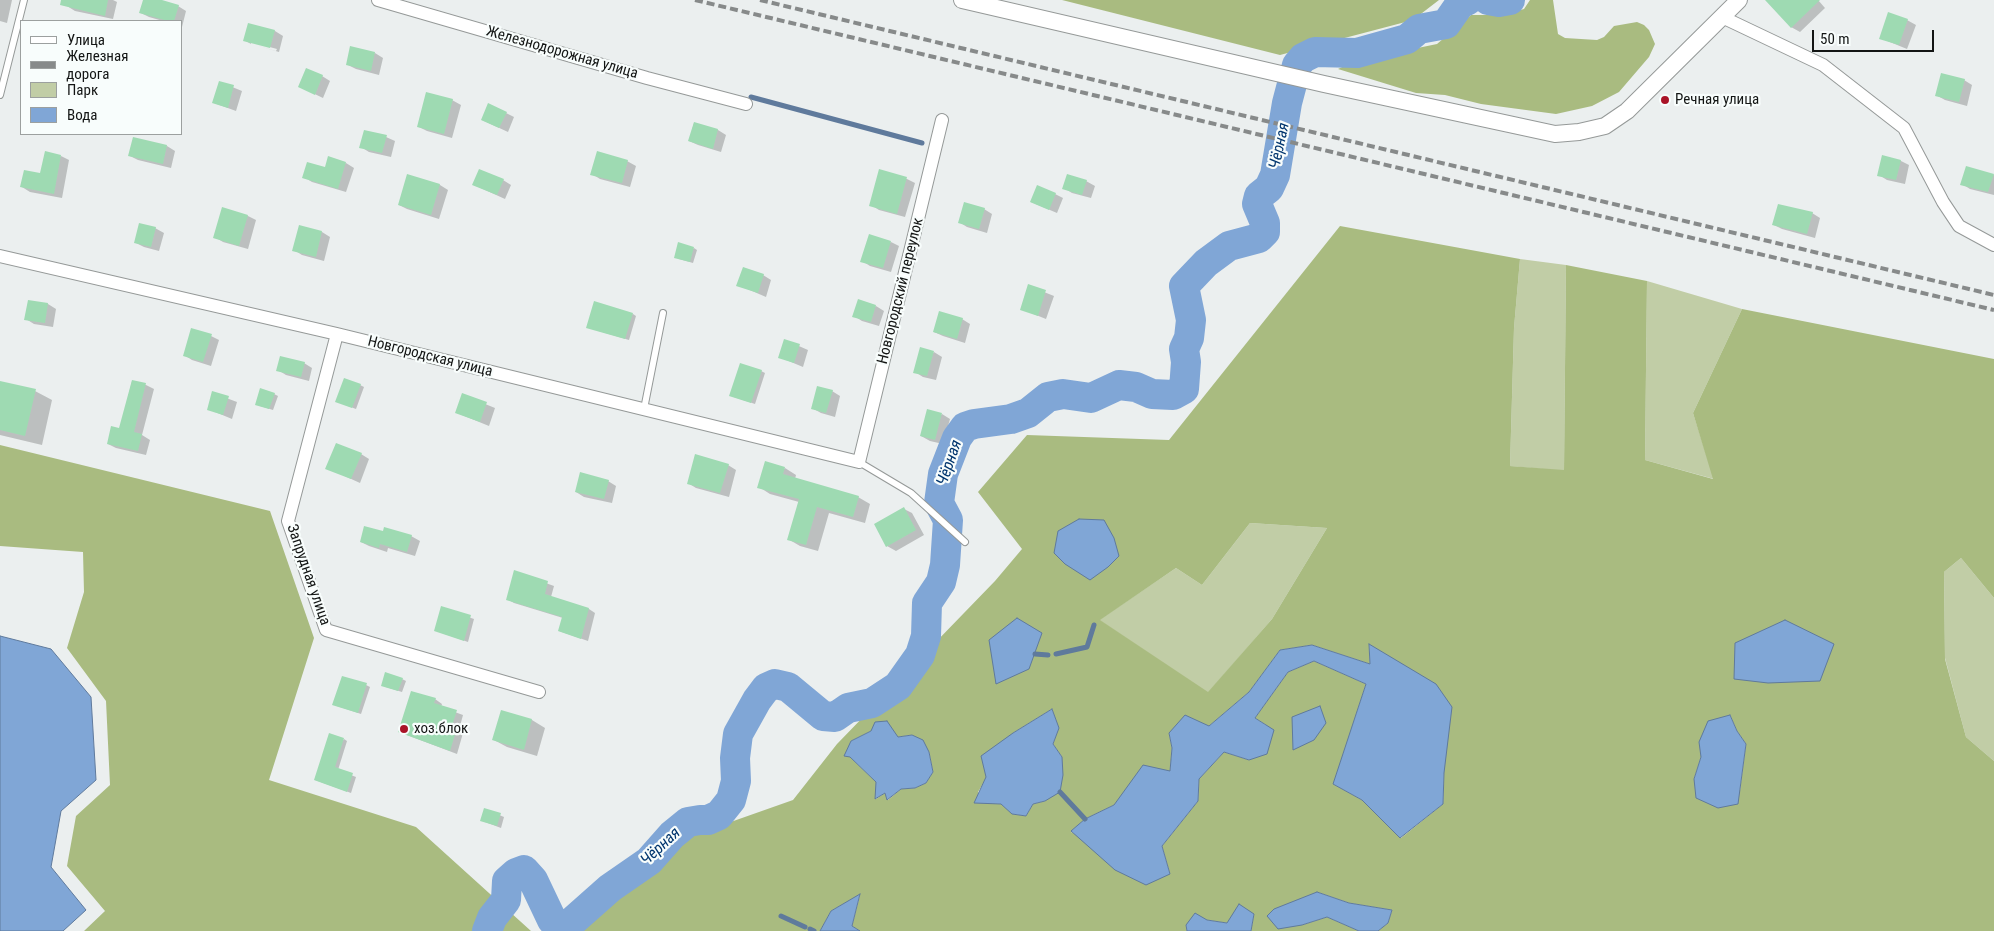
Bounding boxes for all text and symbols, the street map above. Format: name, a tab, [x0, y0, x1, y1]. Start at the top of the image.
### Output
legend	[20, 20, 182, 135]
scale bar	[1814, 20, 1936, 52]
street label: Железнодорожная улица	[484, 23, 640, 83]
text: 50 m	[1820, 30, 1850, 48]
text: Улица	[67, 31, 105, 49]
text: Железная дорога	[66, 47, 128, 83]
text: Парк	[67, 81, 98, 99]
place label: Речная улица	[1675, 91, 1759, 109]
marker: Речная улица	[1659, 94, 1671, 106]
text: Вода	[67, 106, 97, 124]
water label: Чёрная	[1266, 121, 1294, 171]
street label: Новгородский переулок	[874, 216, 928, 366]
street label: Новгородская улица	[366, 333, 494, 381]
water label: Чёрная	[933, 438, 967, 488]
street label: Запрудная улица	[282, 522, 334, 628]
place label: хоз.блок	[414, 720, 468, 738]
marker: хоз.блок	[398, 723, 410, 735]
water label: Чёрная	[637, 824, 685, 870]

